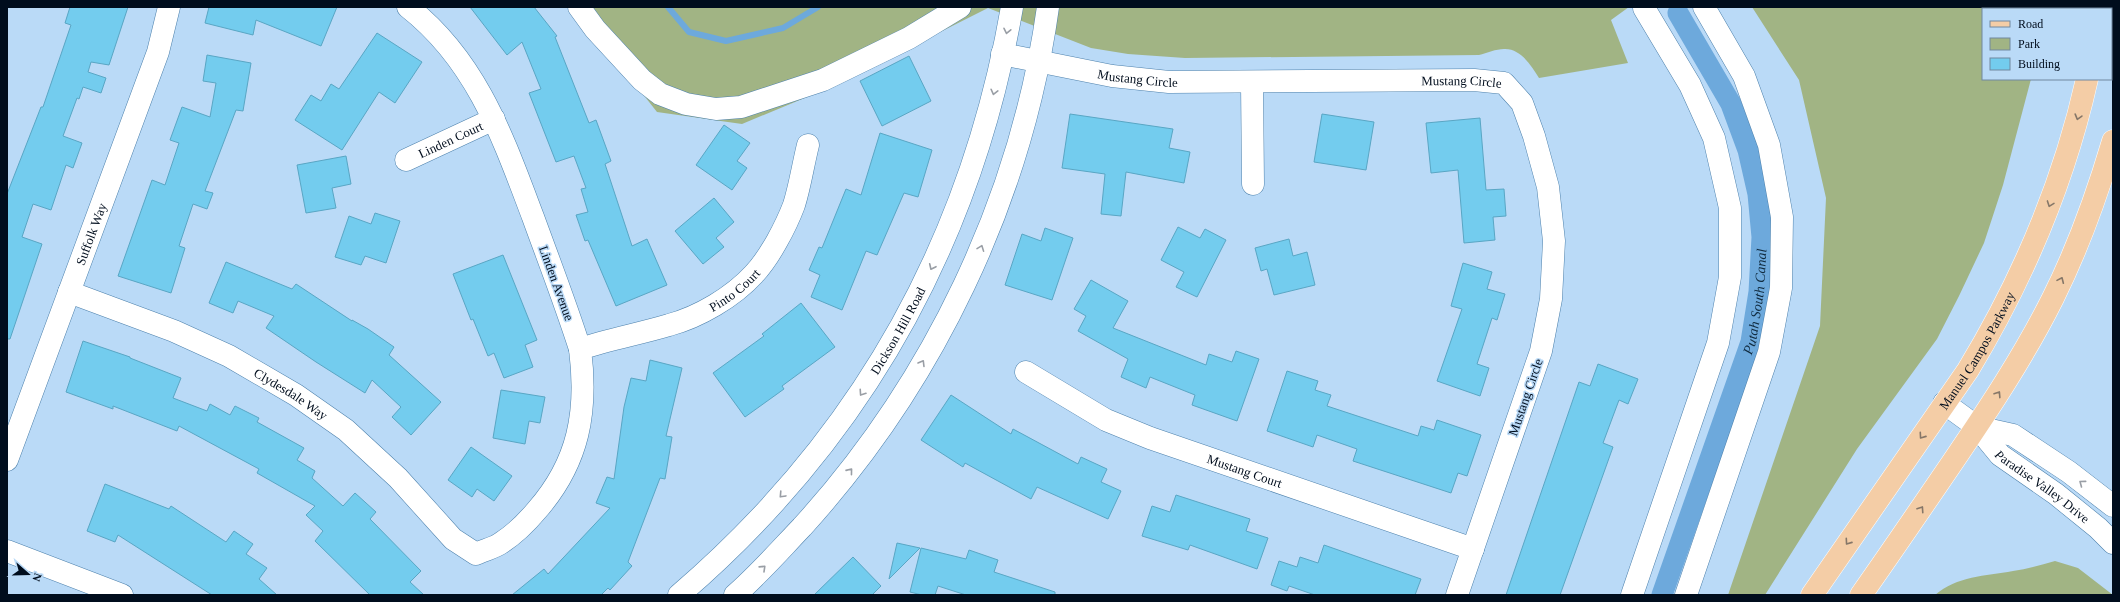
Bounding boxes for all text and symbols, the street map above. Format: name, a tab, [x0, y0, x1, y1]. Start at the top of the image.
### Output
legend	[1982, 8, 2112, 80]
text: Road	[2018, 17, 2043, 31]
one-way arrow	[1004, 28, 1012, 34]
text: Park	[2018, 37, 2040, 51]
text: Building	[2018, 57, 2060, 71]
street label: Mustang Circle	[1096, 66, 1178, 90]
street label: Mustang Circle	[1421, 73, 1503, 91]
one-way arrow	[990, 89, 999, 96]
one-way arrow	[2074, 113, 2083, 120]
street label: Linden Court	[416, 118, 486, 161]
street label: Suffolk Way	[73, 200, 110, 267]
one-way arrow	[2046, 201, 2054, 208]
street label: Linden Avenue	[536, 244, 577, 323]
one-way arrow	[976, 244, 984, 251]
water label: Putah South Canal	[1740, 248, 1769, 357]
one-way arrow	[929, 263, 937, 271]
street label: Pinto Court	[707, 266, 763, 315]
one-way arrow	[2056, 277, 2064, 285]
street label: Dickson Hill Road	[867, 284, 929, 377]
street label: Manuel Campos Parkway	[1936, 289, 2018, 412]
street label: Mustang Circle	[1505, 356, 1546, 438]
one-way arrow	[917, 361, 924, 368]
street label: Clydesdale Way	[251, 365, 331, 423]
one-way arrow	[859, 389, 866, 396]
one-way arrow	[1993, 391, 2001, 398]
one-way arrow	[1920, 431, 1927, 438]
street label: Paradise Valley Drive	[1991, 448, 2093, 526]
street label: Mustang Court	[1205, 451, 1284, 491]
one-way arrow	[845, 469, 852, 476]
one-way arrow	[2079, 480, 2086, 487]
one-way arrow	[779, 490, 786, 498]
one-way arrow	[1916, 506, 1924, 513]
one-way arrow	[1846, 538, 1853, 545]
north arrow	[8, 554, 48, 594]
one-way arrow	[758, 565, 766, 573]
text: N	[30, 572, 44, 583]

